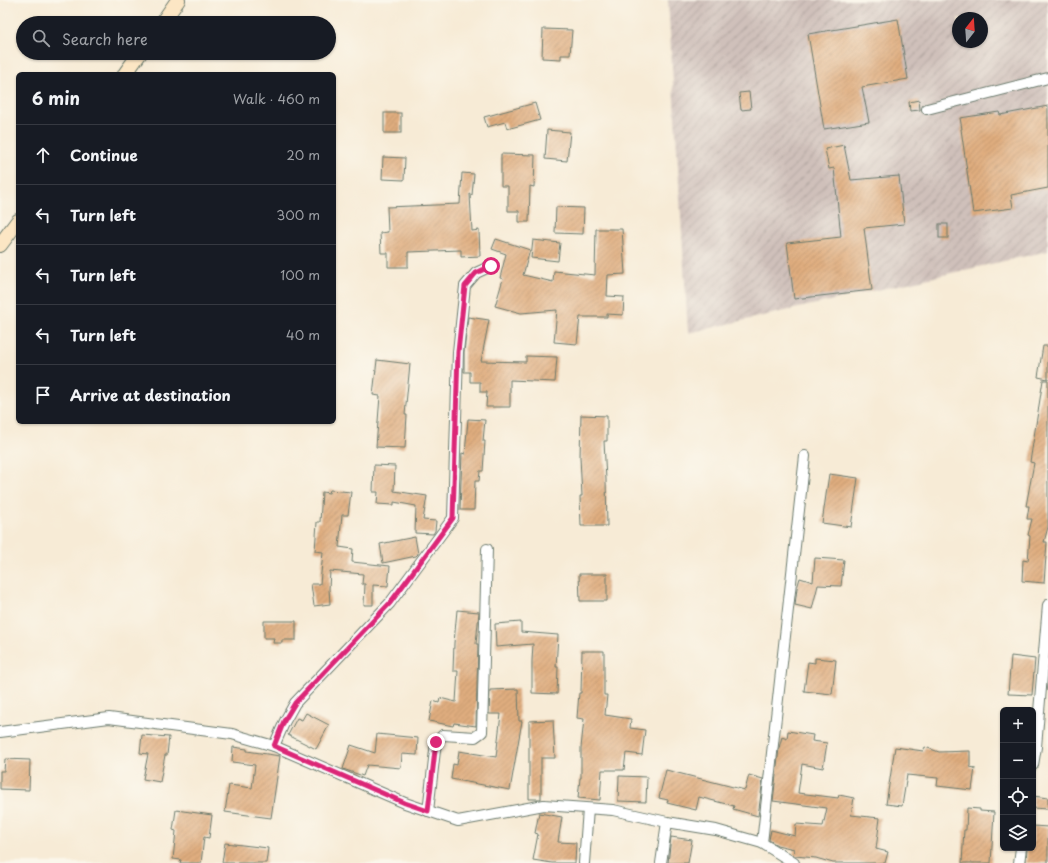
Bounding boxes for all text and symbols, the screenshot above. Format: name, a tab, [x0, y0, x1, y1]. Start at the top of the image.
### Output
north arrow	[952, 12, 988, 48]
search box	[16, 16, 336, 60]
icon: search	[30, 27, 52, 49]
text: Search here	[62, 27, 148, 50]
text: 6 min	[32, 85, 80, 111]
text: Walk · 460 m	[233, 89, 320, 108]
text: Continue	[70, 143, 138, 166]
icon: ahead	[32, 144, 54, 166]
text: 20 m	[286, 145, 320, 164]
text: Turn left	[70, 203, 136, 226]
icon: left	[32, 204, 54, 226]
text: 300 m	[276, 205, 320, 224]
route start	[482, 257, 500, 275]
text: Turn left	[70, 263, 136, 286]
icon: left	[32, 264, 54, 286]
text: 100 m	[280, 265, 320, 284]
text: Turn left	[70, 323, 136, 346]
icon: left	[32, 324, 54, 346]
text: 40 m	[286, 325, 320, 344]
text: Arrive at destination	[70, 383, 231, 406]
icon: arrive	[32, 384, 54, 406]
map controls	[1000, 707, 1036, 851]
button: +	[1000, 707, 1036, 743]
route end	[427, 733, 445, 751]
button: −	[1000, 743, 1036, 779]
button: locate	[1000, 779, 1036, 815]
button: layers	[1000, 815, 1036, 851]

